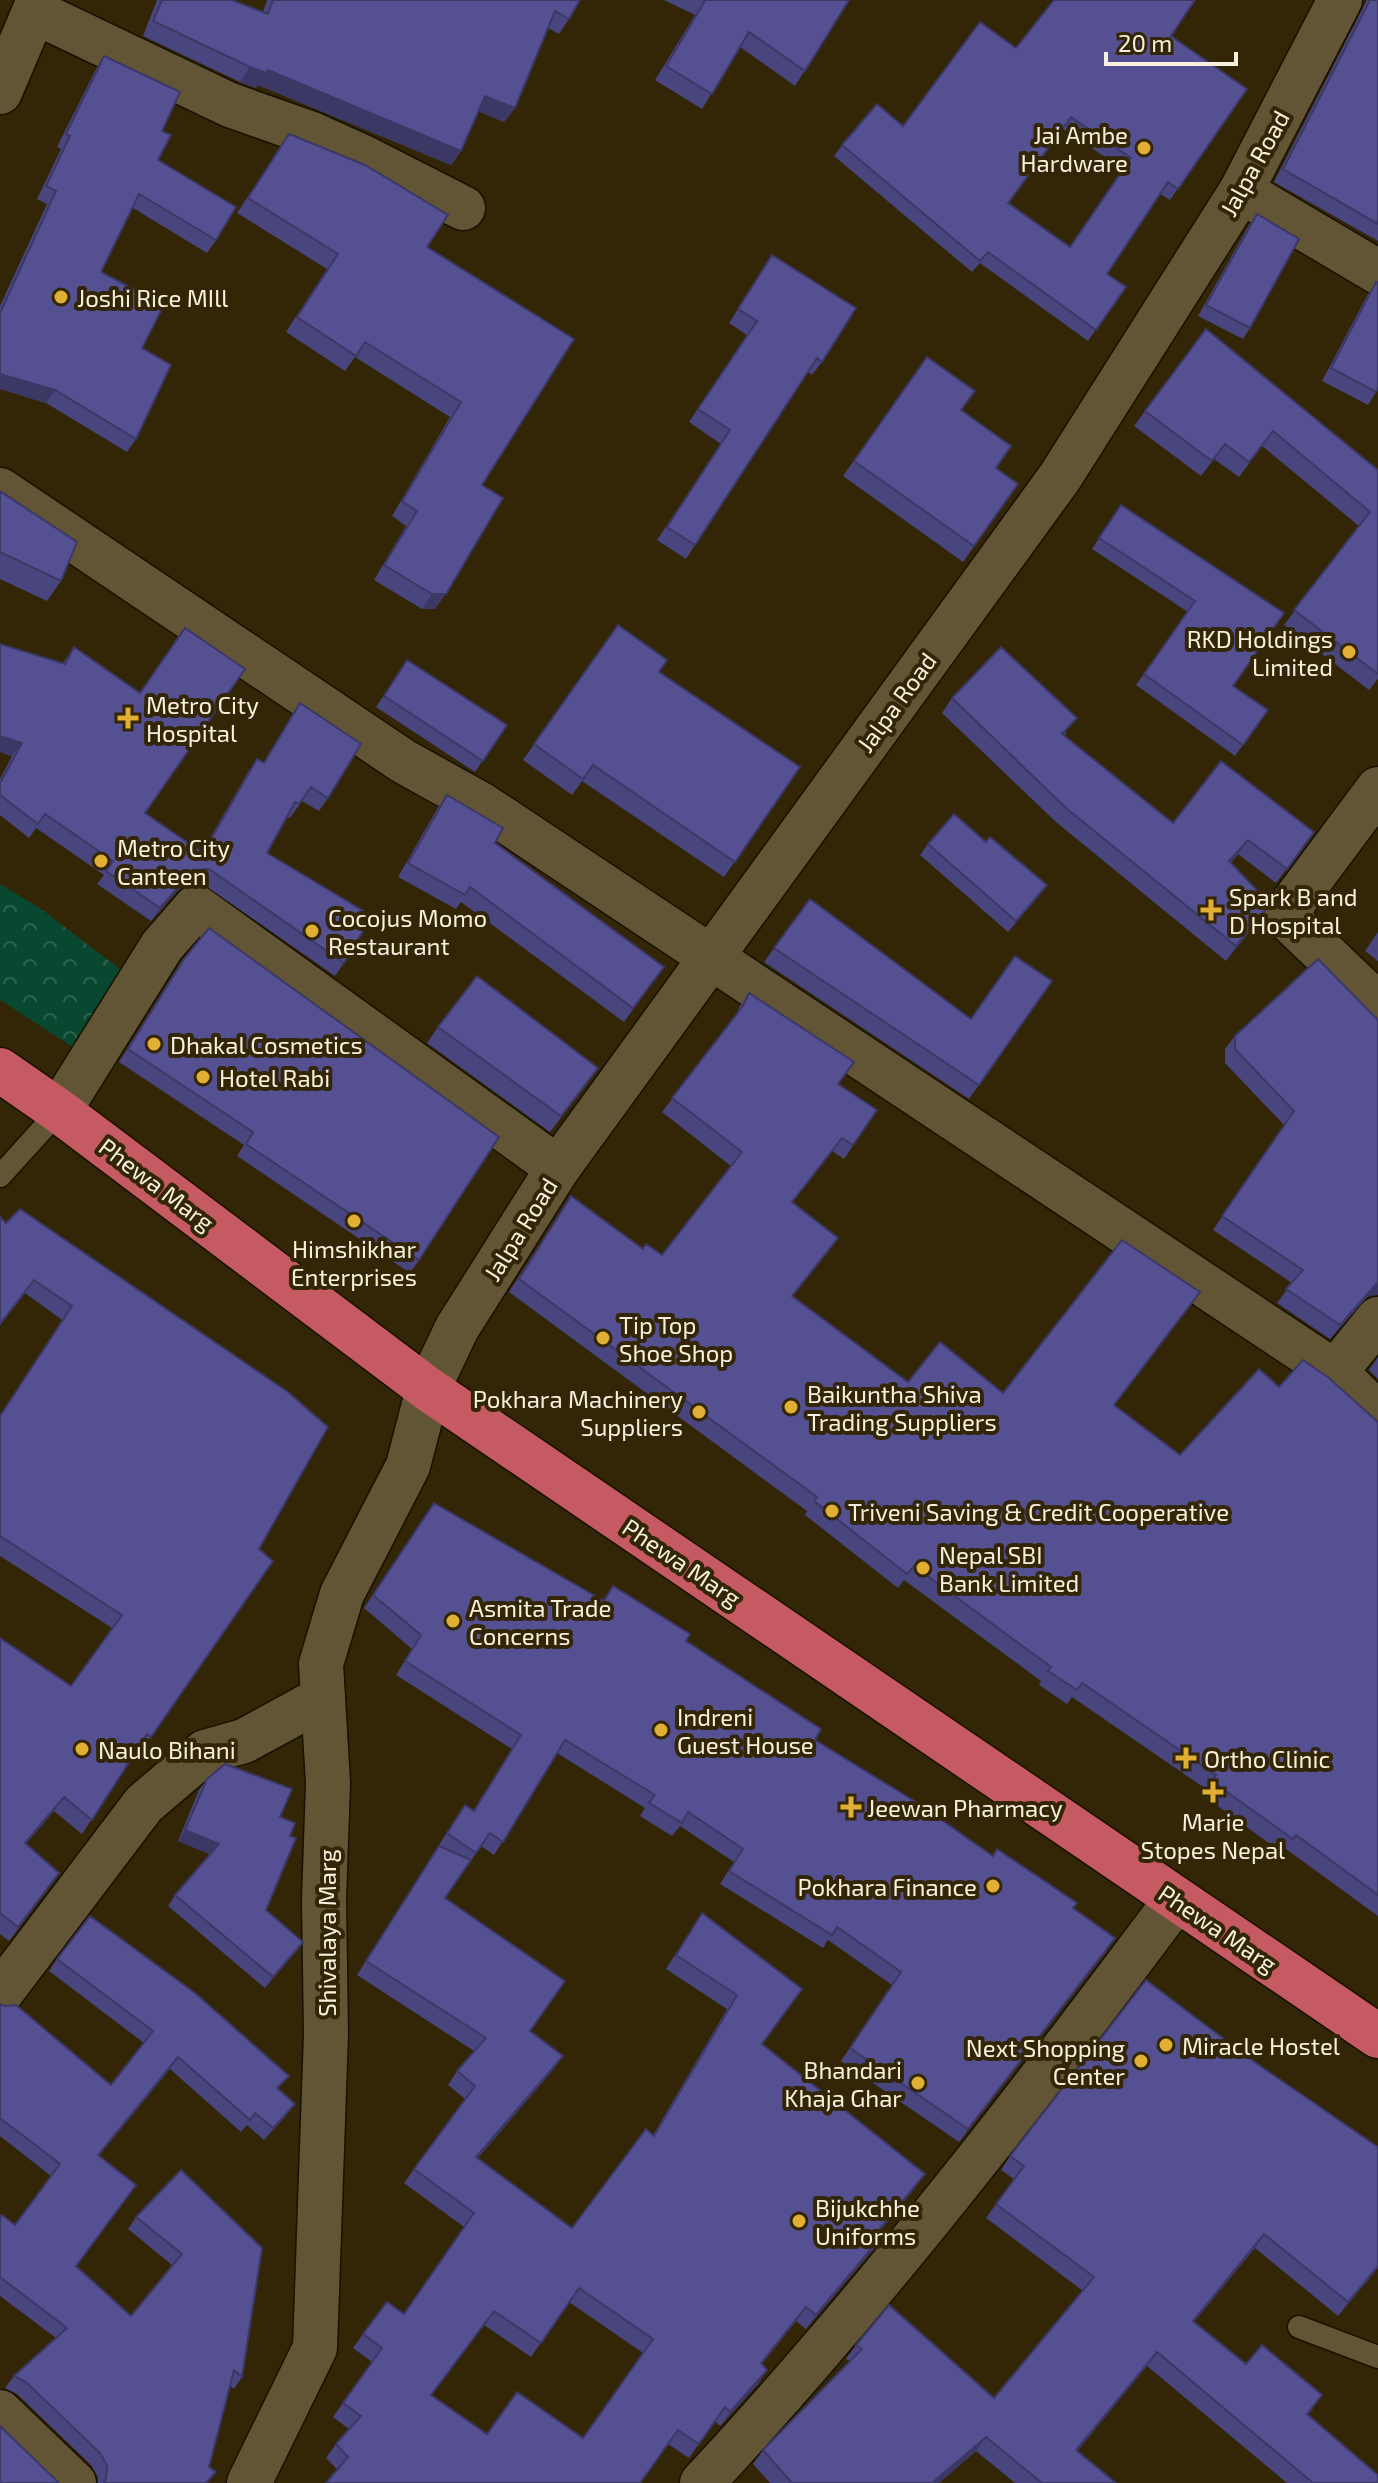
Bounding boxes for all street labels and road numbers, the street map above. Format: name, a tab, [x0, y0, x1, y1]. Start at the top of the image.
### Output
street label: Jalpa Road	[1213, 105, 1295, 221]
street label: Jalpa Road	[850, 646, 942, 758]
street label: Phewa Marg	[94, 1131, 220, 1237]
street label: Jalpa Road	[477, 1172, 563, 1286]
street label: Phewa Marg	[617, 1512, 747, 1612]
street label: Shivalaya Marg	[312, 1849, 341, 2017]
street label: Phewa Marg	[1153, 1878, 1283, 1978]

